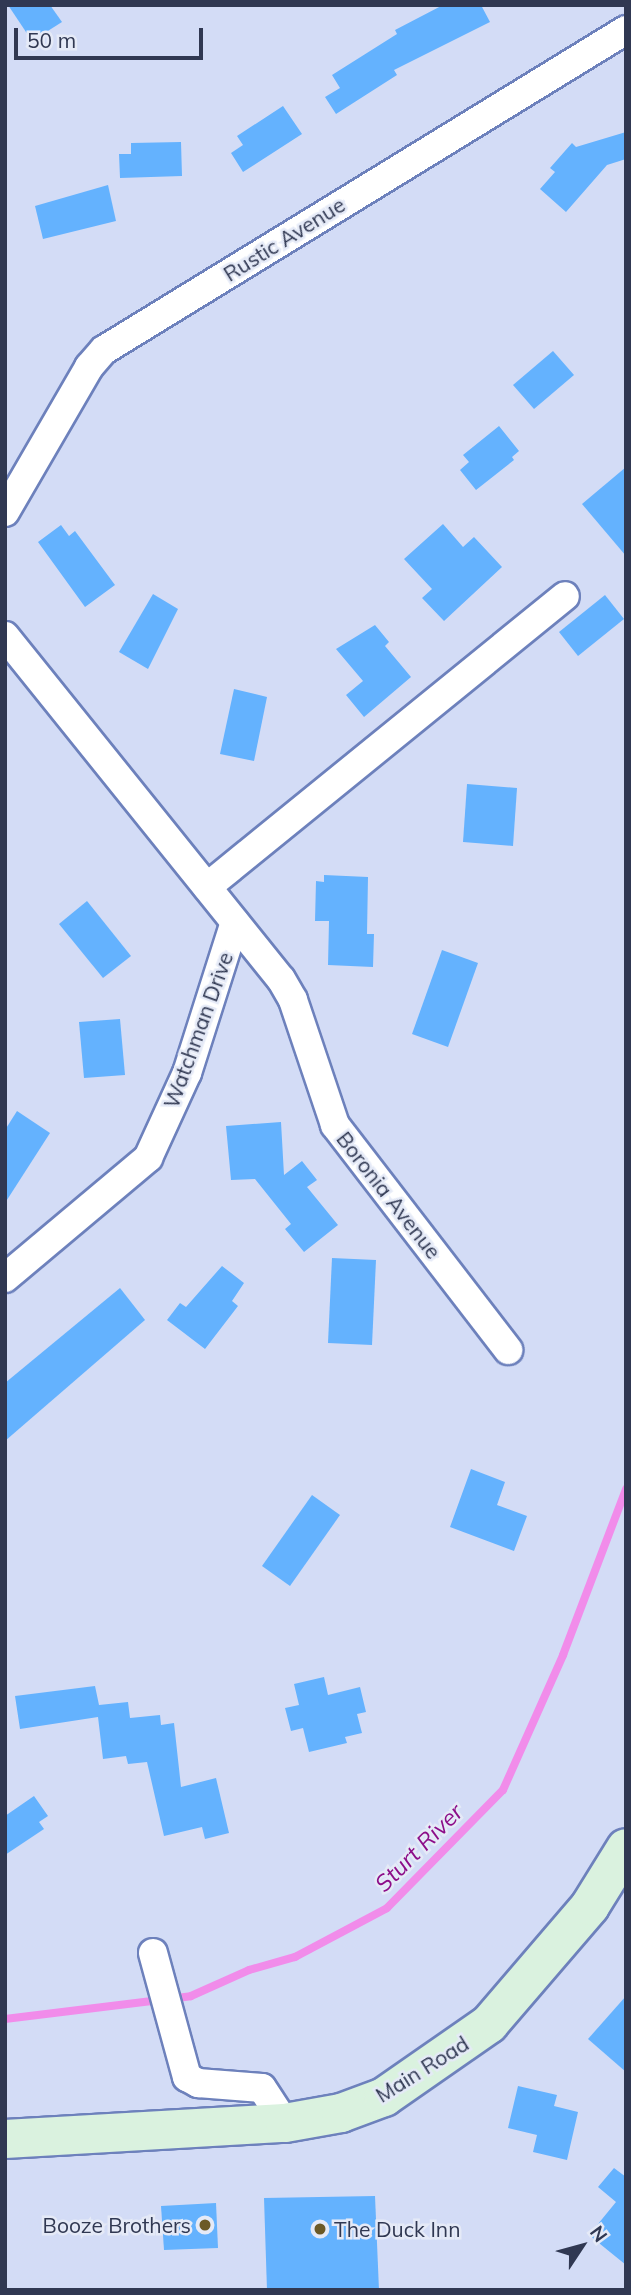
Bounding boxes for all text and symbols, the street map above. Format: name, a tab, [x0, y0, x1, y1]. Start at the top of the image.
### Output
scale bar	[18, 14, 206, 58]
text: 50 m	[27, 27, 76, 53]
street label: Rustic Avenue	[219, 192, 349, 286]
street label: Watchman Drive	[158, 949, 238, 1111]
street label: Boronia Avenue	[332, 1126, 446, 1264]
water label: Sturt River	[369, 1798, 469, 1898]
street label: Main Road	[371, 2031, 473, 2107]
north arrow	[547, 2211, 617, 2281]
place label: Booze Brothers	[43, 2212, 191, 2238]
place label: The Duck Inn	[334, 2216, 460, 2242]
marker: Booze Brothers	[197, 2217, 213, 2233]
marker: The Duck Inn	[312, 2221, 328, 2237]
text: N	[585, 2221, 613, 2247]

